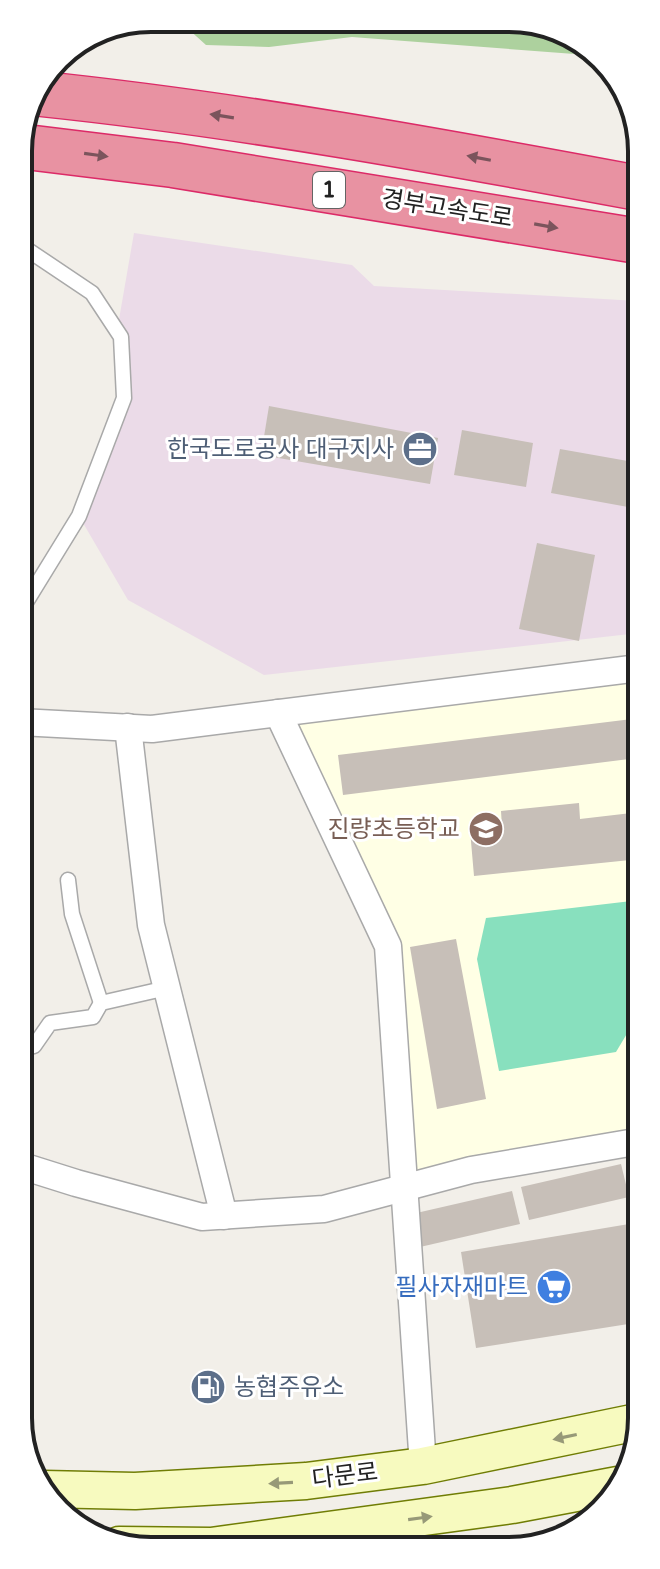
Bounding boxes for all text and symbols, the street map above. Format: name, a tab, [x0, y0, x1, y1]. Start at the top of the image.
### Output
one-way arrow	[209, 109, 234, 122]
one-way arrow	[84, 149, 109, 162]
one-way arrow	[466, 152, 491, 164]
road number: 1	[313, 172, 345, 208]
street label: 경부고속도로	[379, 184, 515, 234]
one-way arrow	[534, 220, 559, 232]
office icon: 한국도로공사 대구지사	[401, 430, 439, 468]
place label: 한국도로공사 대구지사	[167, 435, 394, 464]
school or university icon: 진량초등학교	[467, 810, 505, 848]
place label: 진량초등학교	[328, 815, 460, 844]
supermarket icon: 필사자재마트	[535, 1268, 573, 1306]
place label: 필사자재마트	[396, 1273, 528, 1302]
fuel station icon: 농협주유소	[189, 1368, 227, 1406]
place label: 농협주유소	[234, 1373, 344, 1402]
one-way arrow	[553, 1431, 578, 1444]
street label: 다문로	[310, 1458, 380, 1494]
one-way arrow	[268, 1477, 293, 1490]
one-way arrow	[407, 1511, 432, 1524]

